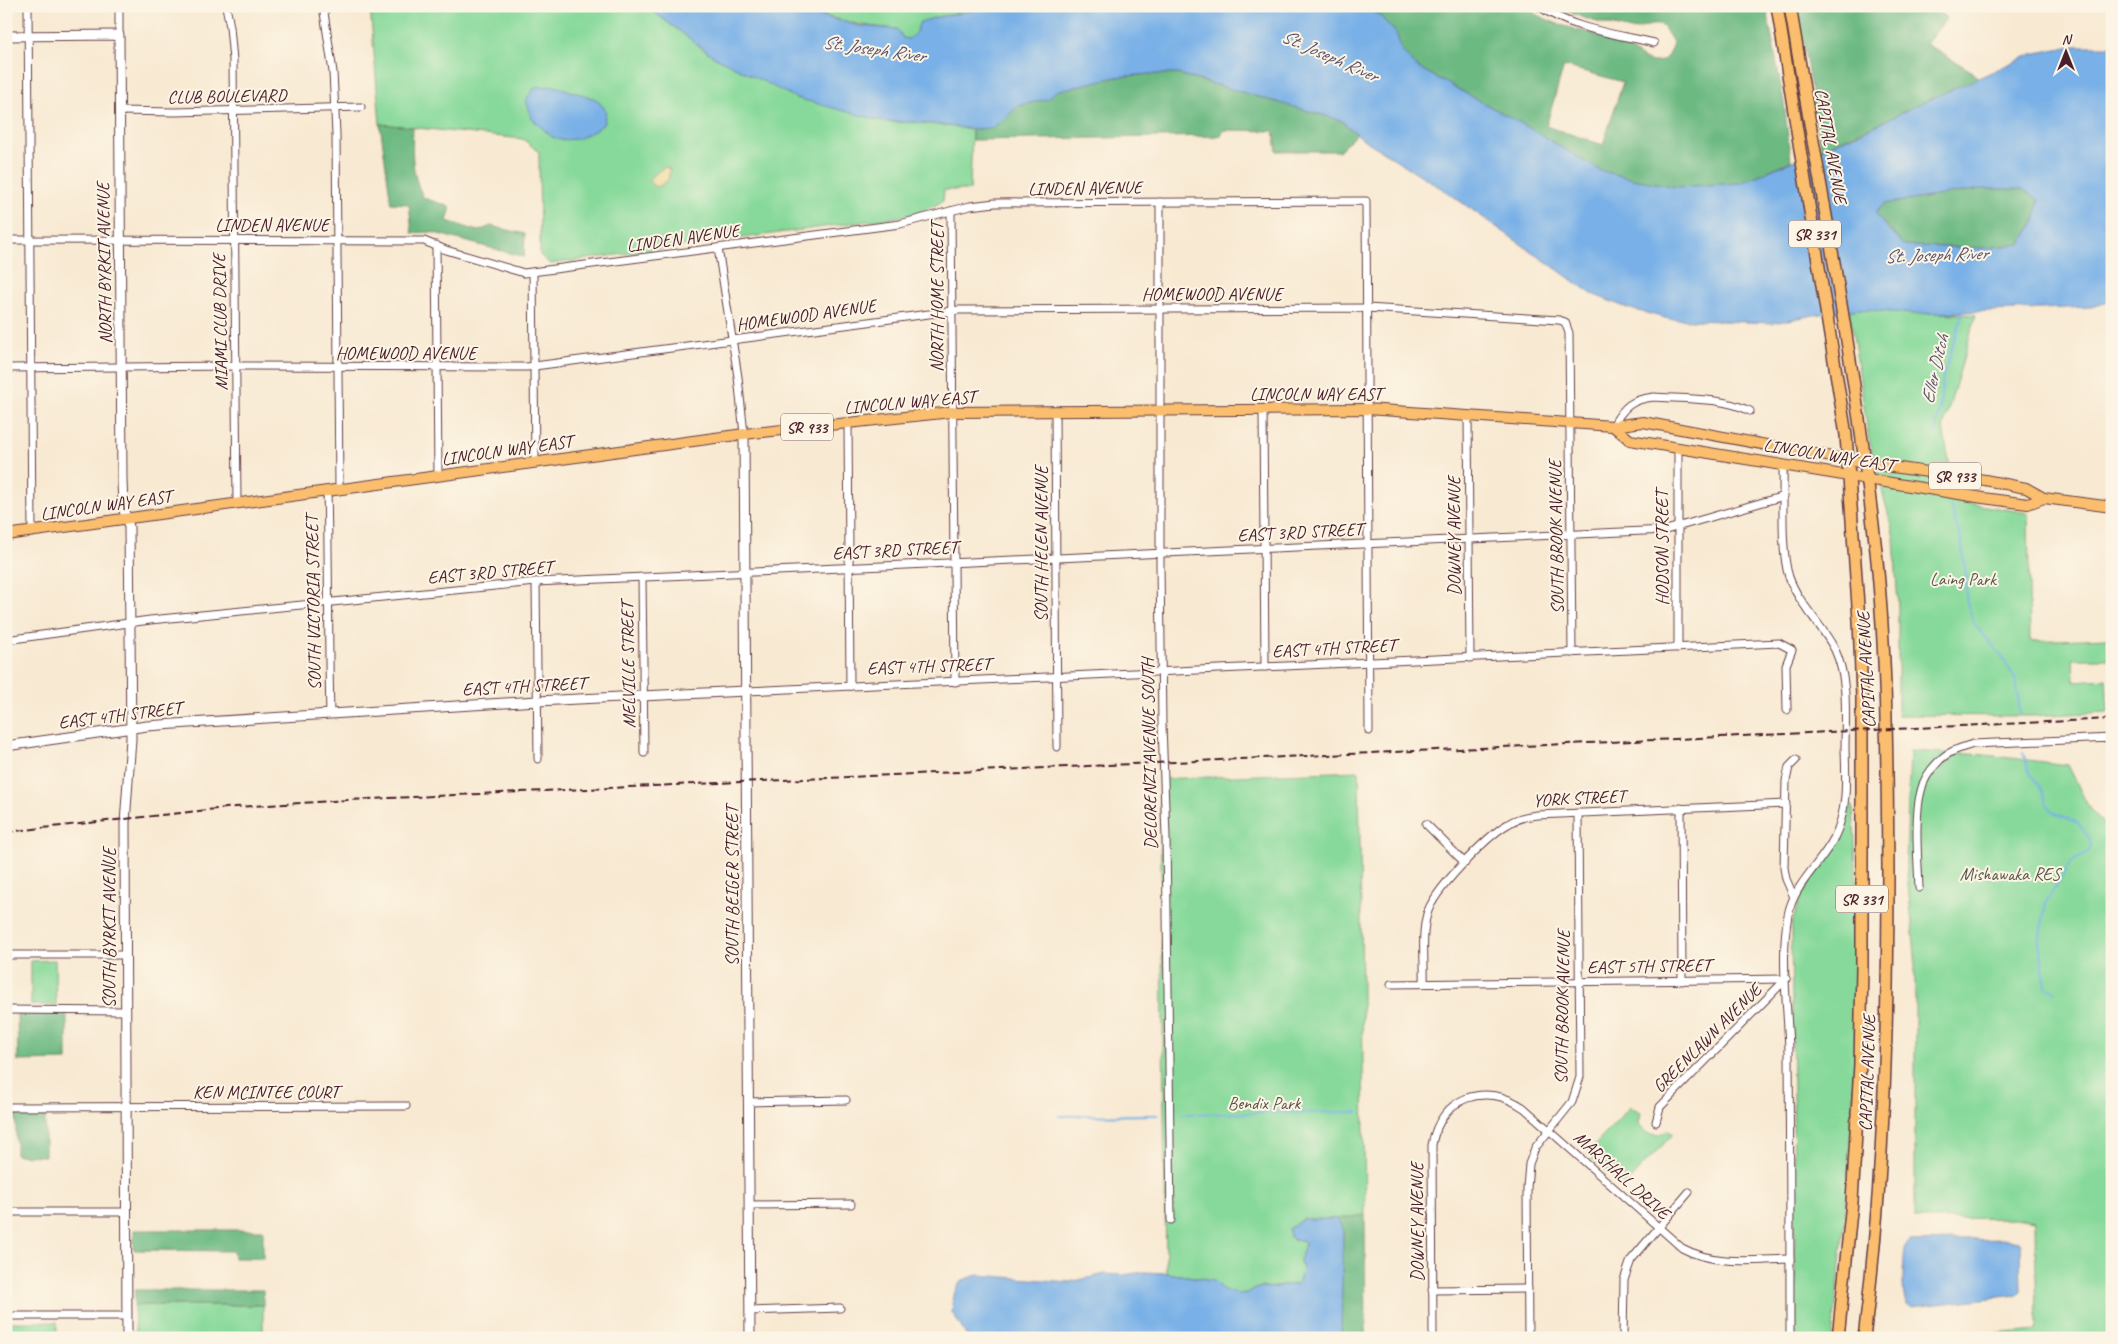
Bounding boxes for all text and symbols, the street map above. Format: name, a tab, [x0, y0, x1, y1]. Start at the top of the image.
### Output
water label: St. Joseph River	[1278, 24, 1384, 89]
north arrow	[2040, 28, 2090, 78]
water label: St. Joseph River	[821, 30, 930, 68]
text: N	[2062, 31, 2073, 48]
street label: CLUB BOULEVARD	[167, 84, 288, 108]
street label: CAPITAL AVENUE	[1810, 87, 1852, 208]
street label: LINDEN AVENUE	[1028, 176, 1144, 200]
street label: NORTH BYRKIT AVENUE	[92, 180, 116, 344]
street label: LINDEN AVENUE	[215, 214, 331, 236]
street label: NORTH HOME STREET	[926, 218, 948, 372]
street label: LINDEN AVENUE	[625, 219, 743, 257]
road number: SR 331	[1789, 220, 1841, 248]
water label: St. Joseph River	[1884, 241, 1991, 269]
street label: MIAMI CLUB DRIVE	[208, 251, 232, 391]
street label: HOMEWOOD AVENUE	[1142, 283, 1284, 305]
street label: HOMEWOOD AVENUE	[735, 294, 879, 336]
water label: Eller Ditch	[1915, 331, 1955, 406]
street label: HOMEWOOD AVENUE	[336, 342, 478, 364]
street label: LINCOLN WAY EAST	[1250, 383, 1387, 405]
street label: LINCOLN WAY EAST	[843, 385, 981, 419]
road number: SR 933	[781, 414, 833, 441]
street label: LINCOLN WAY EAST	[440, 429, 579, 470]
street label: LINCOLN WAY EAST	[1762, 434, 1901, 477]
street label: SOUTH BROOK AVENUE	[1544, 457, 1568, 614]
road number: SR 933	[1929, 462, 1981, 490]
street label: SOUTH HELEN AVENUE	[1030, 464, 1052, 622]
street label: DOWNEY AVENUE	[1443, 474, 1465, 596]
street label: LINCOLN WAY EAST	[39, 484, 178, 525]
street label: HODSON STREET	[1651, 486, 1673, 605]
street label: SOUTH VICTORIA STREET	[300, 511, 326, 691]
street label: EAST 3RD STREET	[1237, 517, 1368, 546]
street label: EAST 3RD STREET	[832, 535, 963, 564]
street label: EAST 3RD STREET	[427, 555, 558, 588]
park label: Laing Park	[1930, 568, 1997, 590]
street label: MELVILLE STREET	[616, 597, 640, 728]
street label: CAPITAL AVENUE	[1852, 609, 1880, 729]
street label: EAST 4TH STREET	[1272, 634, 1401, 662]
street label: EAST 4TH STREET	[867, 653, 996, 679]
street label: DELORENZI AVENUE SOUTH	[1136, 655, 1162, 850]
street label: EAST 4TH STREET	[462, 672, 591, 700]
street label: EAST 4TH STREET	[57, 696, 187, 733]
street label: YORK STREET	[1532, 784, 1630, 811]
street label: SOUTH BEIGER STREET	[721, 802, 743, 966]
street label: SOUTH BYRKIT AVENUE	[98, 846, 120, 1008]
park label: Mishawaka RES	[1960, 863, 2063, 885]
road number: SR 331	[1836, 886, 1888, 912]
street label: SOUTH BROOK AVENUE	[1550, 927, 1574, 1084]
street label: EAST 5TH STREET	[1587, 954, 1716, 978]
street label: GREENLAWN AVENUE	[1648, 977, 1768, 1097]
street label: CAPITAL AVENUE	[1854, 1012, 1880, 1132]
street label: KEN MCINTEE COURT	[193, 1081, 344, 1103]
park label: Bendix Park	[1228, 1092, 1302, 1114]
street label: MARSHALL DRIVE	[1569, 1126, 1676, 1226]
street label: DOWNEY AVENUE	[1406, 1160, 1428, 1282]

